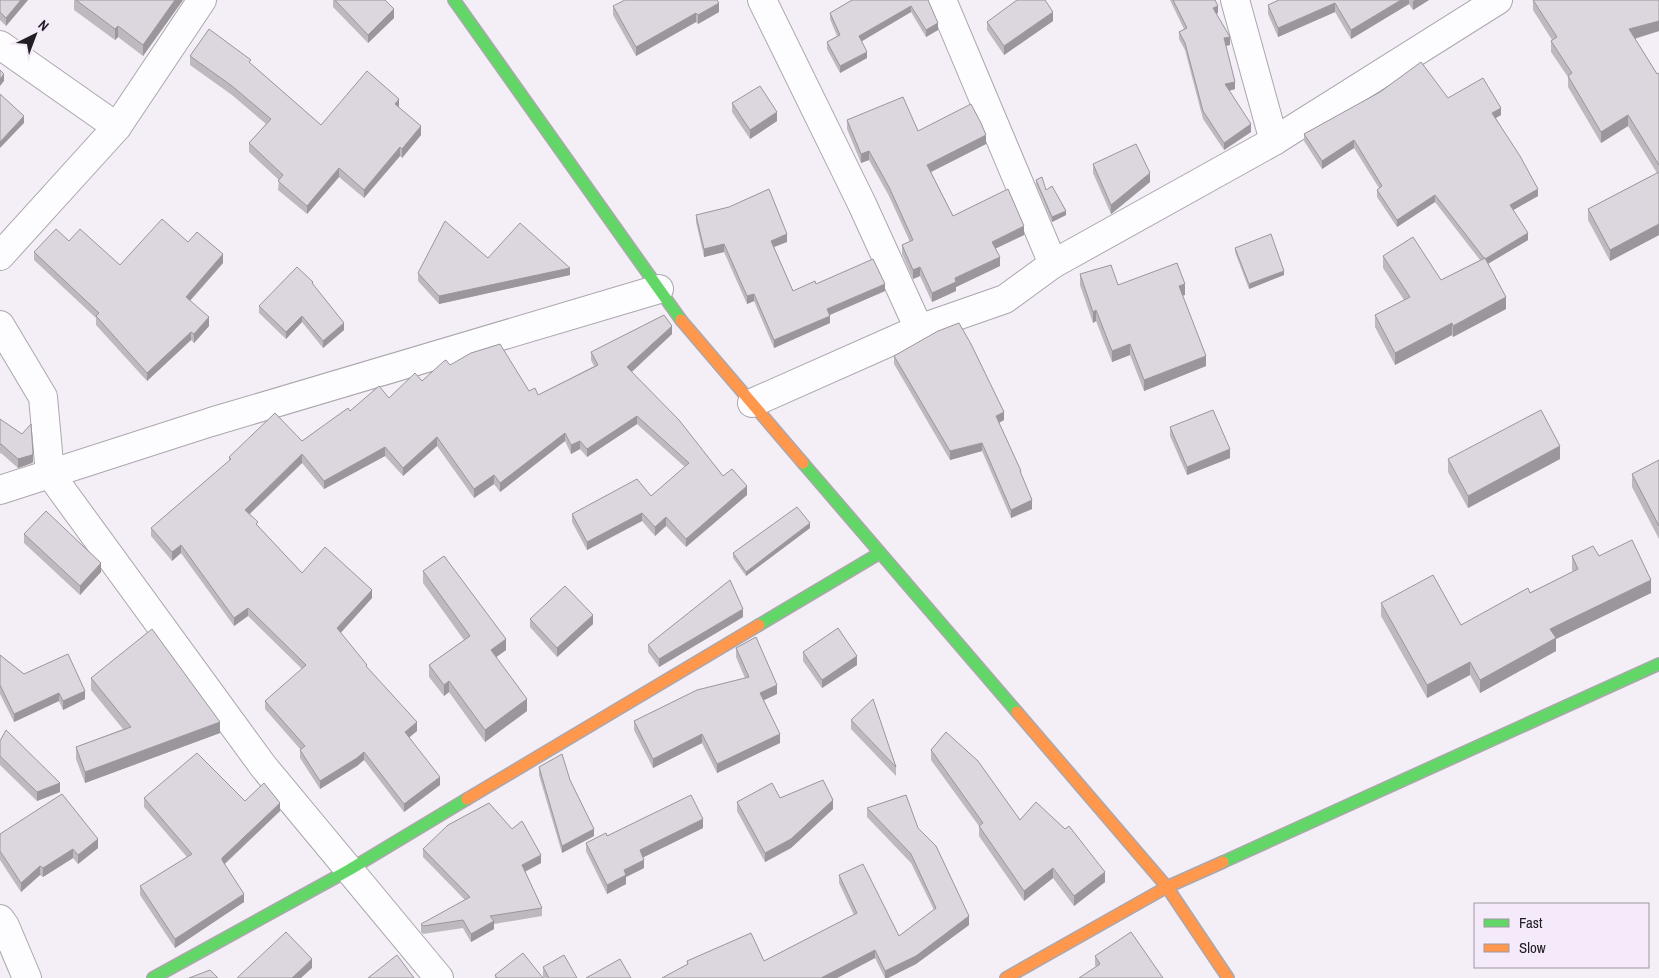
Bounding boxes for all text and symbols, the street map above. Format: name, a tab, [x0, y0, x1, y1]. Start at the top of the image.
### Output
north arrow	[10, 10, 60, 60]
text: N	[35, 16, 53, 35]
legend	[1474, 903, 1649, 968]
text: Fast	[1519, 912, 1543, 933]
text: Slow	[1519, 937, 1546, 958]

